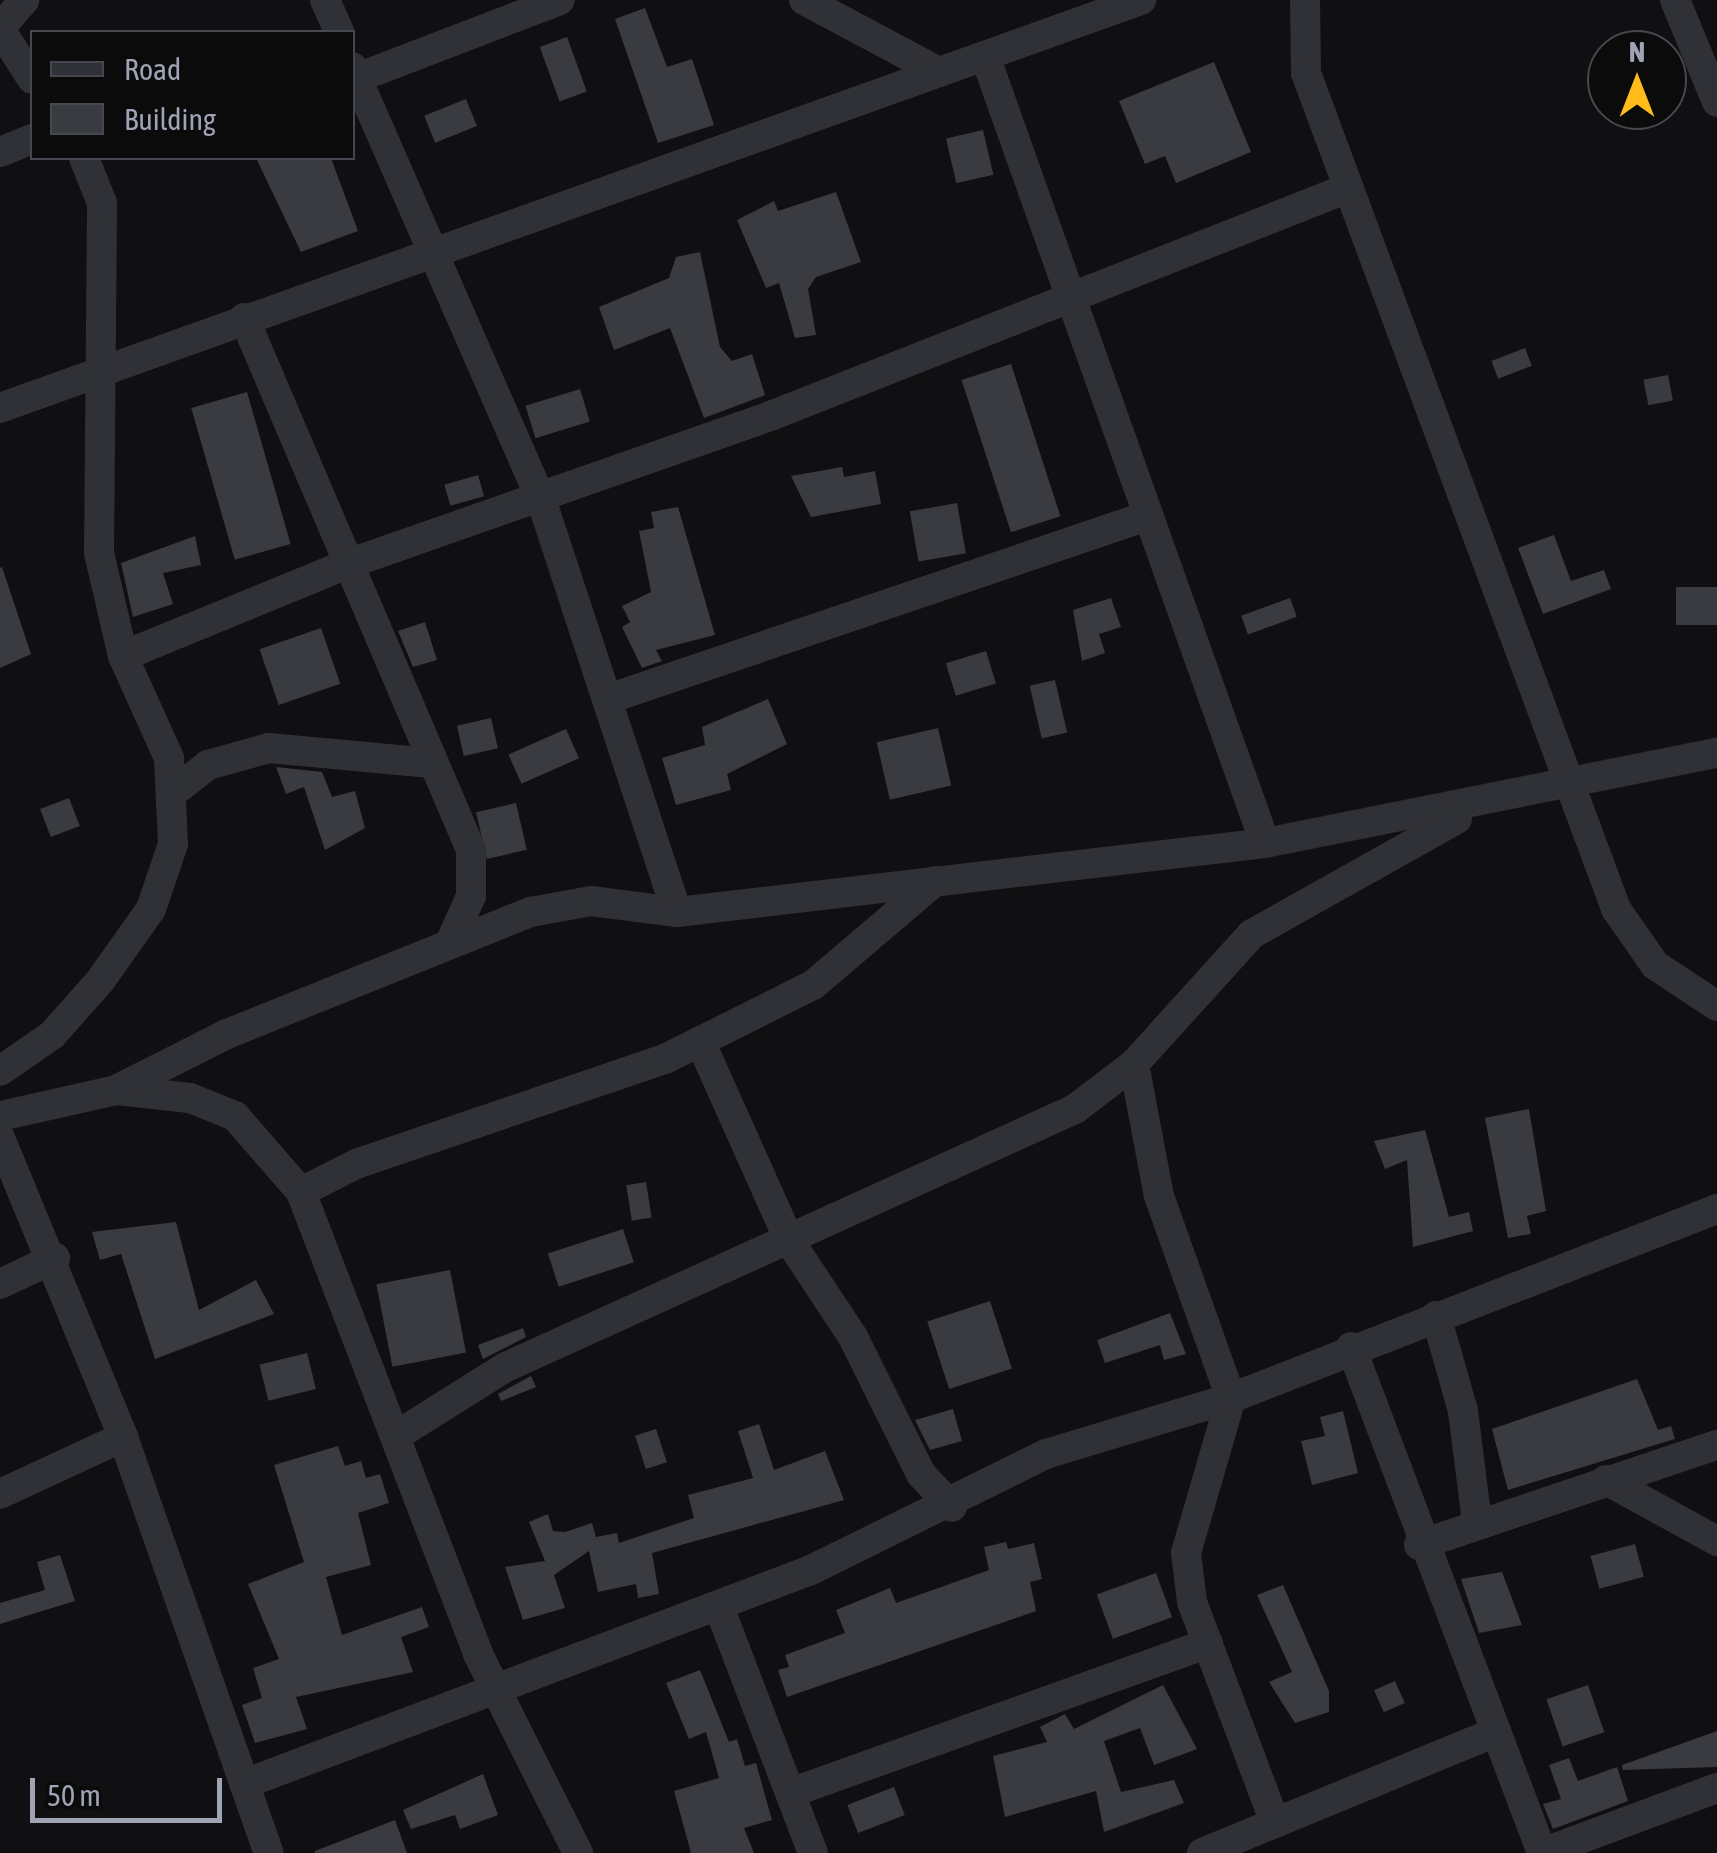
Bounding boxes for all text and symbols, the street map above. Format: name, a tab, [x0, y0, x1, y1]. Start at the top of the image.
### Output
legend	[30, 30, 355, 160]
north arrow	[1587, 30, 1687, 130]
text: N	[1629, 36, 1645, 68]
text: Road	[124, 52, 181, 86]
text: Building	[124, 102, 216, 136]
scale bar	[35, 1758, 228, 1820]
text: 50 m	[47, 1778, 101, 1812]

